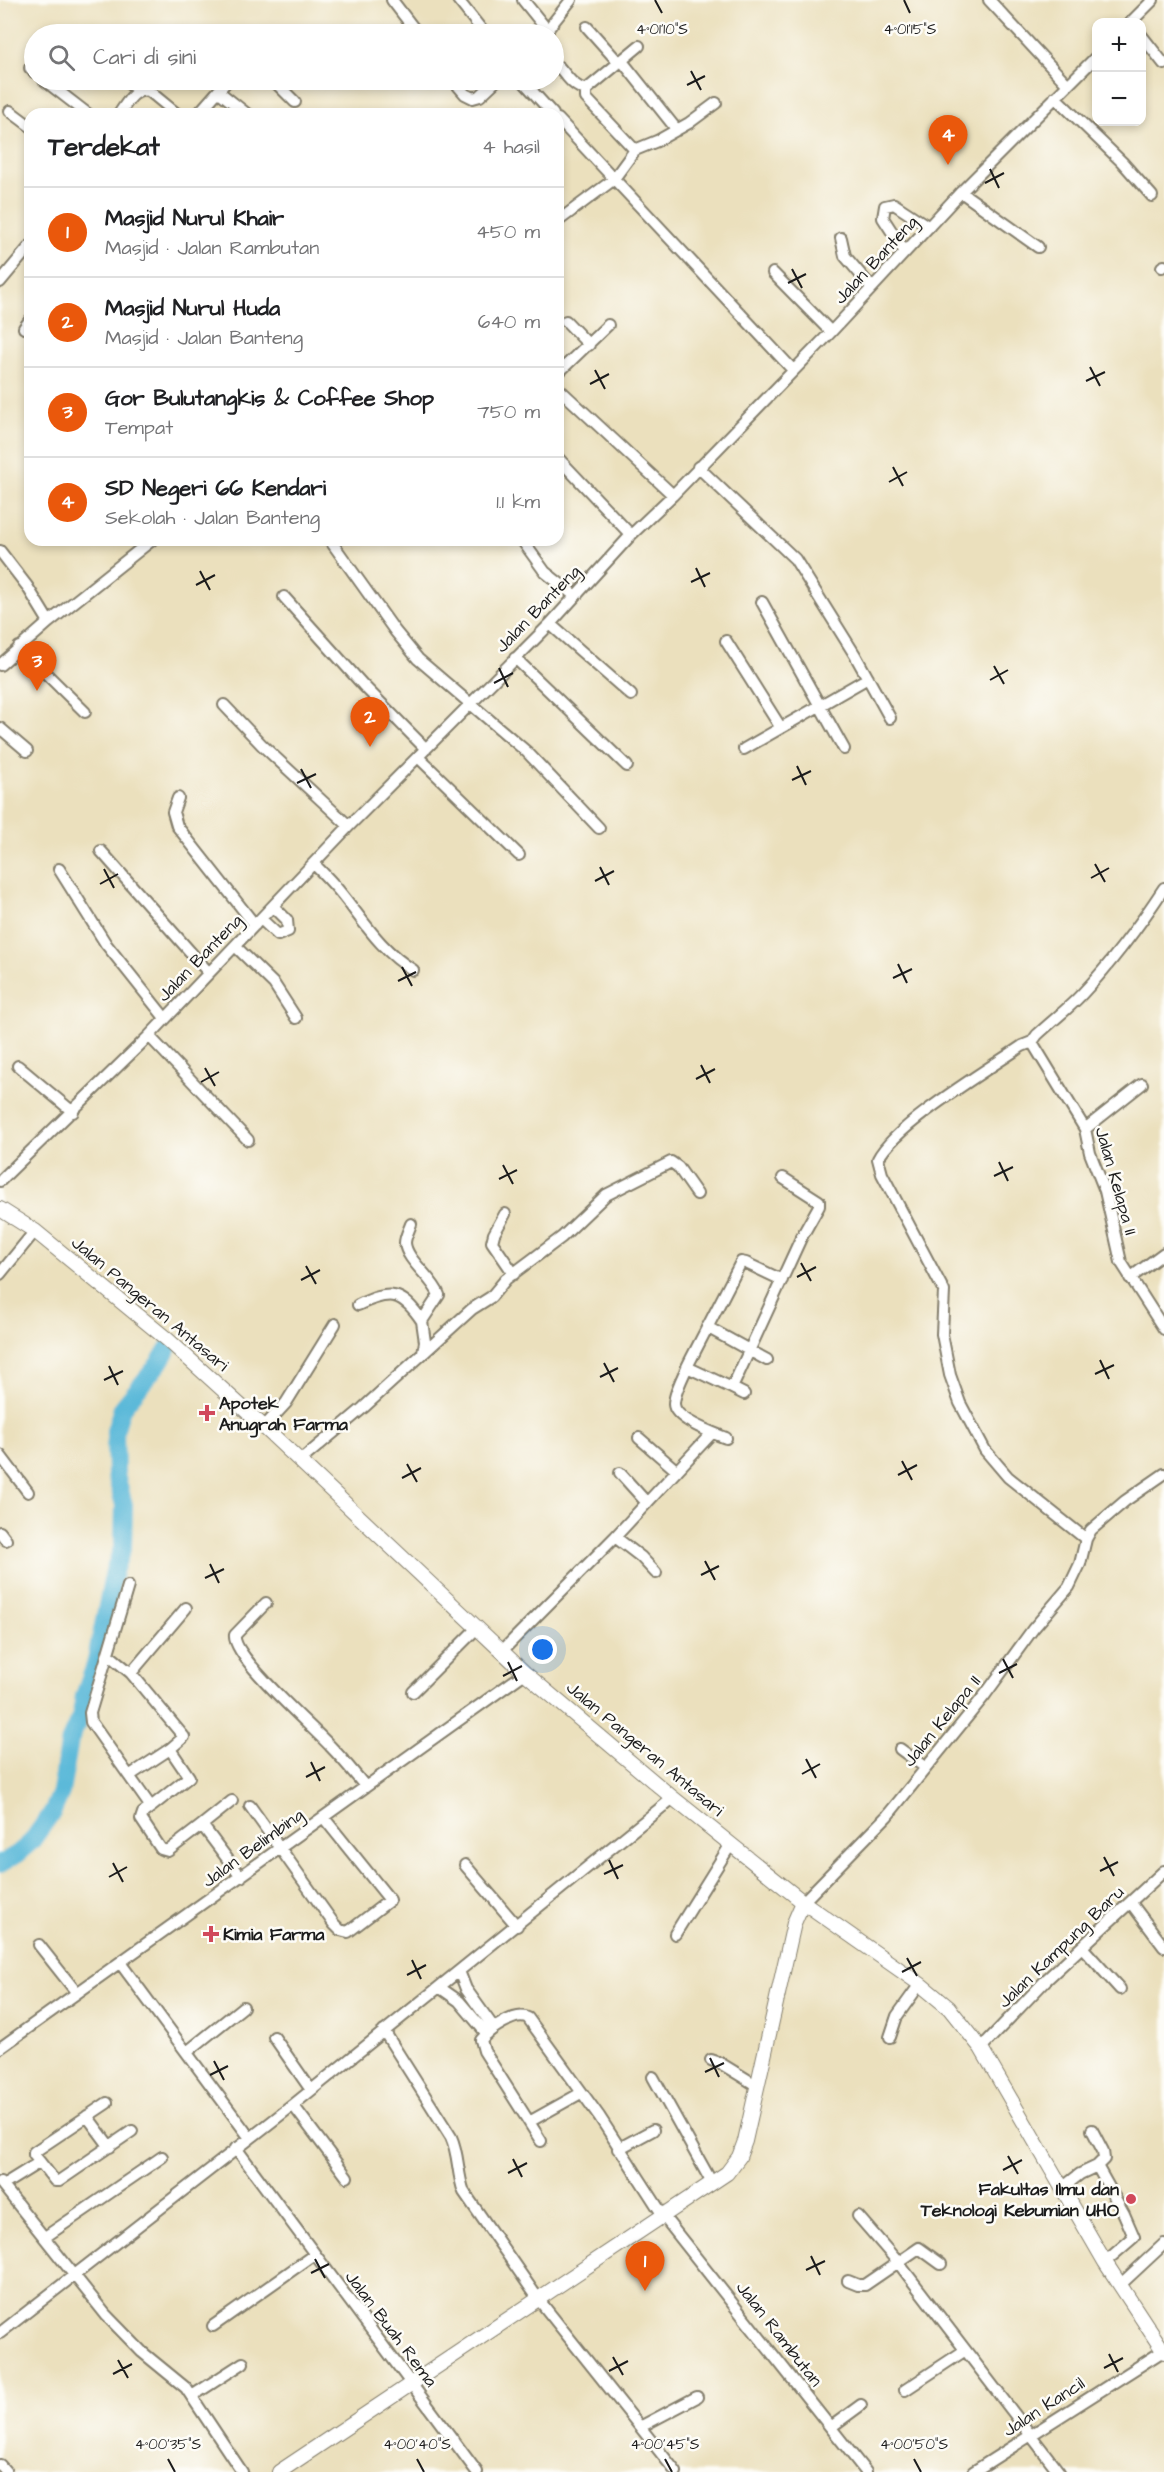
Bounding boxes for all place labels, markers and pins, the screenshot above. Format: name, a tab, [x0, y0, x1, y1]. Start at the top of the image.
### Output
pin: 4	[928, 116, 968, 165]
pin: 3	[18, 642, 57, 691]
pin: 2	[350, 698, 389, 747]
place label: Apotek Anugrah Farma	[219, 1391, 349, 1438]
marker: Apotek Anugrah Farma	[200, 1406, 214, 1420]
place label: Kimia Farma	[223, 1922, 325, 1947]
marker: Kimia Farma	[204, 1927, 218, 1941]
place label: Fakultas Ilmu dan Teknologi Kebumian UHO	[920, 2177, 1119, 2224]
marker: Fakultas Ilmu dan Teknologi Kebumian UHO	[1124, 2192, 1138, 2206]
pin: 1	[626, 2242, 664, 2291]

